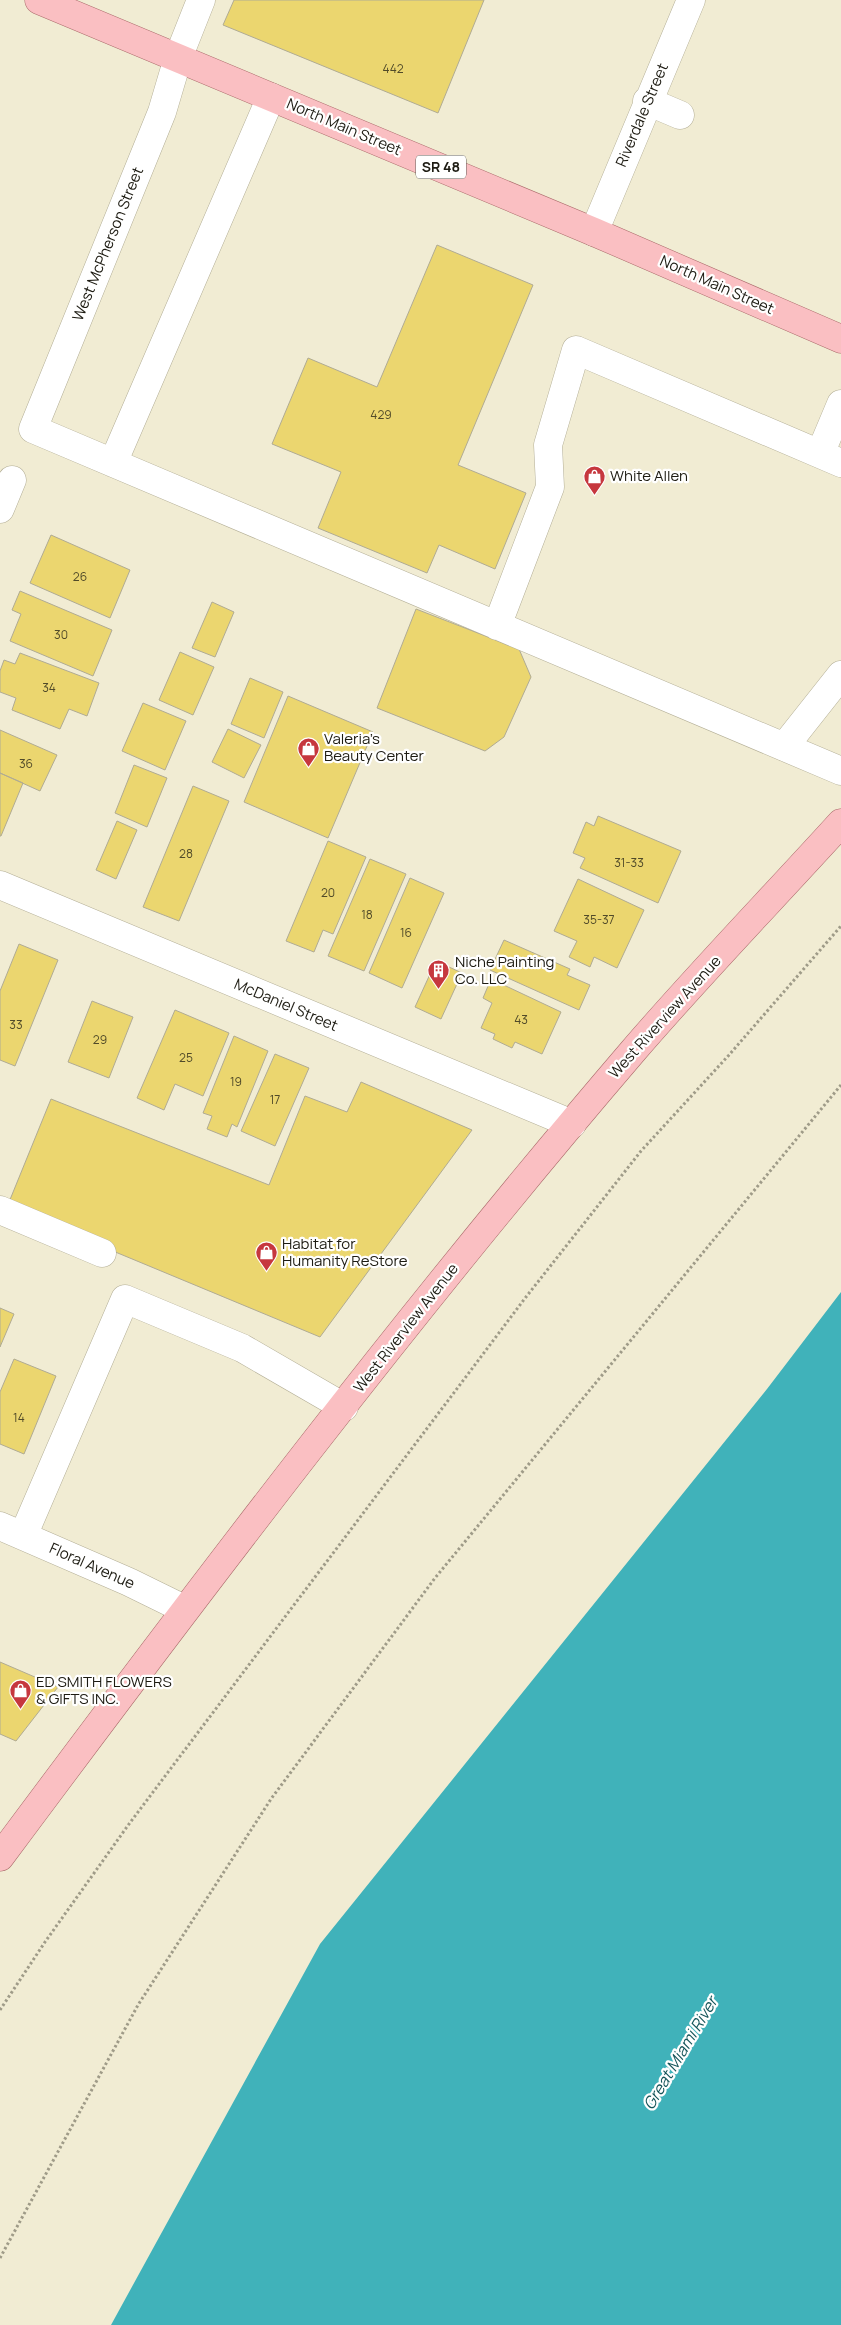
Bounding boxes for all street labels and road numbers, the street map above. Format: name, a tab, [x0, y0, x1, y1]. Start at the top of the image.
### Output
street label: Riverdale Street	[610, 60, 673, 170]
street label: North Main Street	[284, 93, 405, 160]
road number: SR 48	[416, 156, 466, 178]
street label: West McPherson Street	[67, 164, 148, 324]
street label: North Main Street	[657, 250, 778, 319]
street label: West Riverview Avenue	[604, 951, 726, 1083]
street label: McDaniel Street	[231, 973, 341, 1036]
street label: West Riverview Avenue	[348, 1259, 463, 1397]
street label: Floral Avenue	[46, 1537, 138, 1594]

